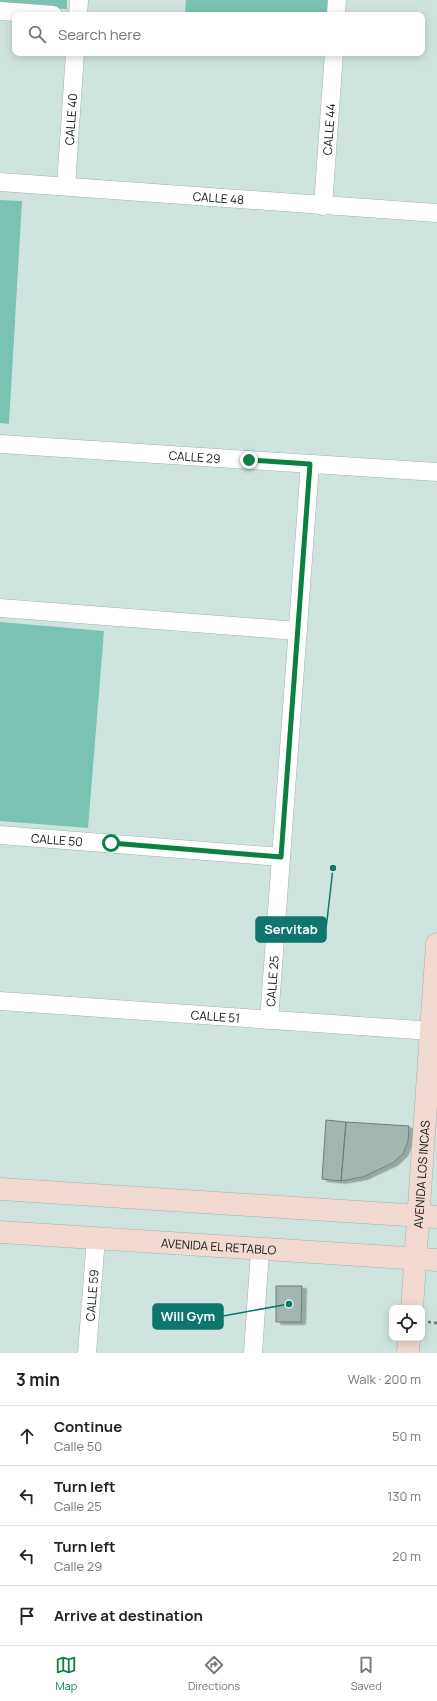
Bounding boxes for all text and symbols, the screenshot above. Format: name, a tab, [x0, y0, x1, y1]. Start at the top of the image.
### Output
search box	[12, 12, 425, 56]
icon: search	[26, 23, 48, 45]
text: Search here	[58, 24, 141, 45]
street label: CALLE 40	[60, 93, 81, 146]
street label: CALLE 44	[318, 103, 339, 156]
street label: CALLE 48	[192, 187, 245, 208]
street label: CALLE 29	[168, 446, 221, 467]
route end	[240, 451, 258, 469]
street label: CALLE 50	[30, 829, 83, 850]
route start	[102, 834, 120, 852]
callout: Servitab	[256, 917, 326, 942]
text: Servitab	[264, 920, 318, 938]
street label: CALLE 25	[262, 955, 282, 1007]
street label: CALLE 51	[190, 1006, 241, 1026]
street label: AVENIDA LOS INCAS	[409, 1120, 433, 1229]
street label: AVENIDA EL RETABLO	[160, 1234, 277, 1258]
street label: CALLE 59	[81, 1269, 102, 1322]
callout: Will Gym	[153, 1304, 223, 1329]
map controls	[389, 1305, 425, 1341]
button: locate	[389, 1305, 425, 1341]
text: Will Gym	[161, 1307, 215, 1325]
text: 3 min	[16, 1368, 60, 1391]
text: Walk · 200 m	[348, 1370, 421, 1388]
text: Continue	[54, 1416, 122, 1437]
icon: ahead	[16, 1425, 38, 1447]
text: 50 m	[392, 1427, 421, 1445]
text: Calle 50	[54, 1437, 102, 1455]
text: Turn left	[54, 1476, 116, 1497]
icon: left	[16, 1485, 38, 1507]
text: 130 m	[387, 1487, 421, 1505]
text: Calle 25	[54, 1497, 102, 1515]
text: Turn left	[54, 1536, 116, 1557]
icon: left	[16, 1545, 38, 1567]
text: 20 m	[392, 1547, 421, 1565]
text: Calle 29	[54, 1557, 102, 1575]
icon: arrive	[16, 1605, 38, 1627]
text: Arrive at destination	[54, 1605, 203, 1626]
tab: Map	[55, 1654, 77, 1693]
tab: Directions	[188, 1654, 240, 1693]
tab: Saved	[351, 1654, 382, 1693]

